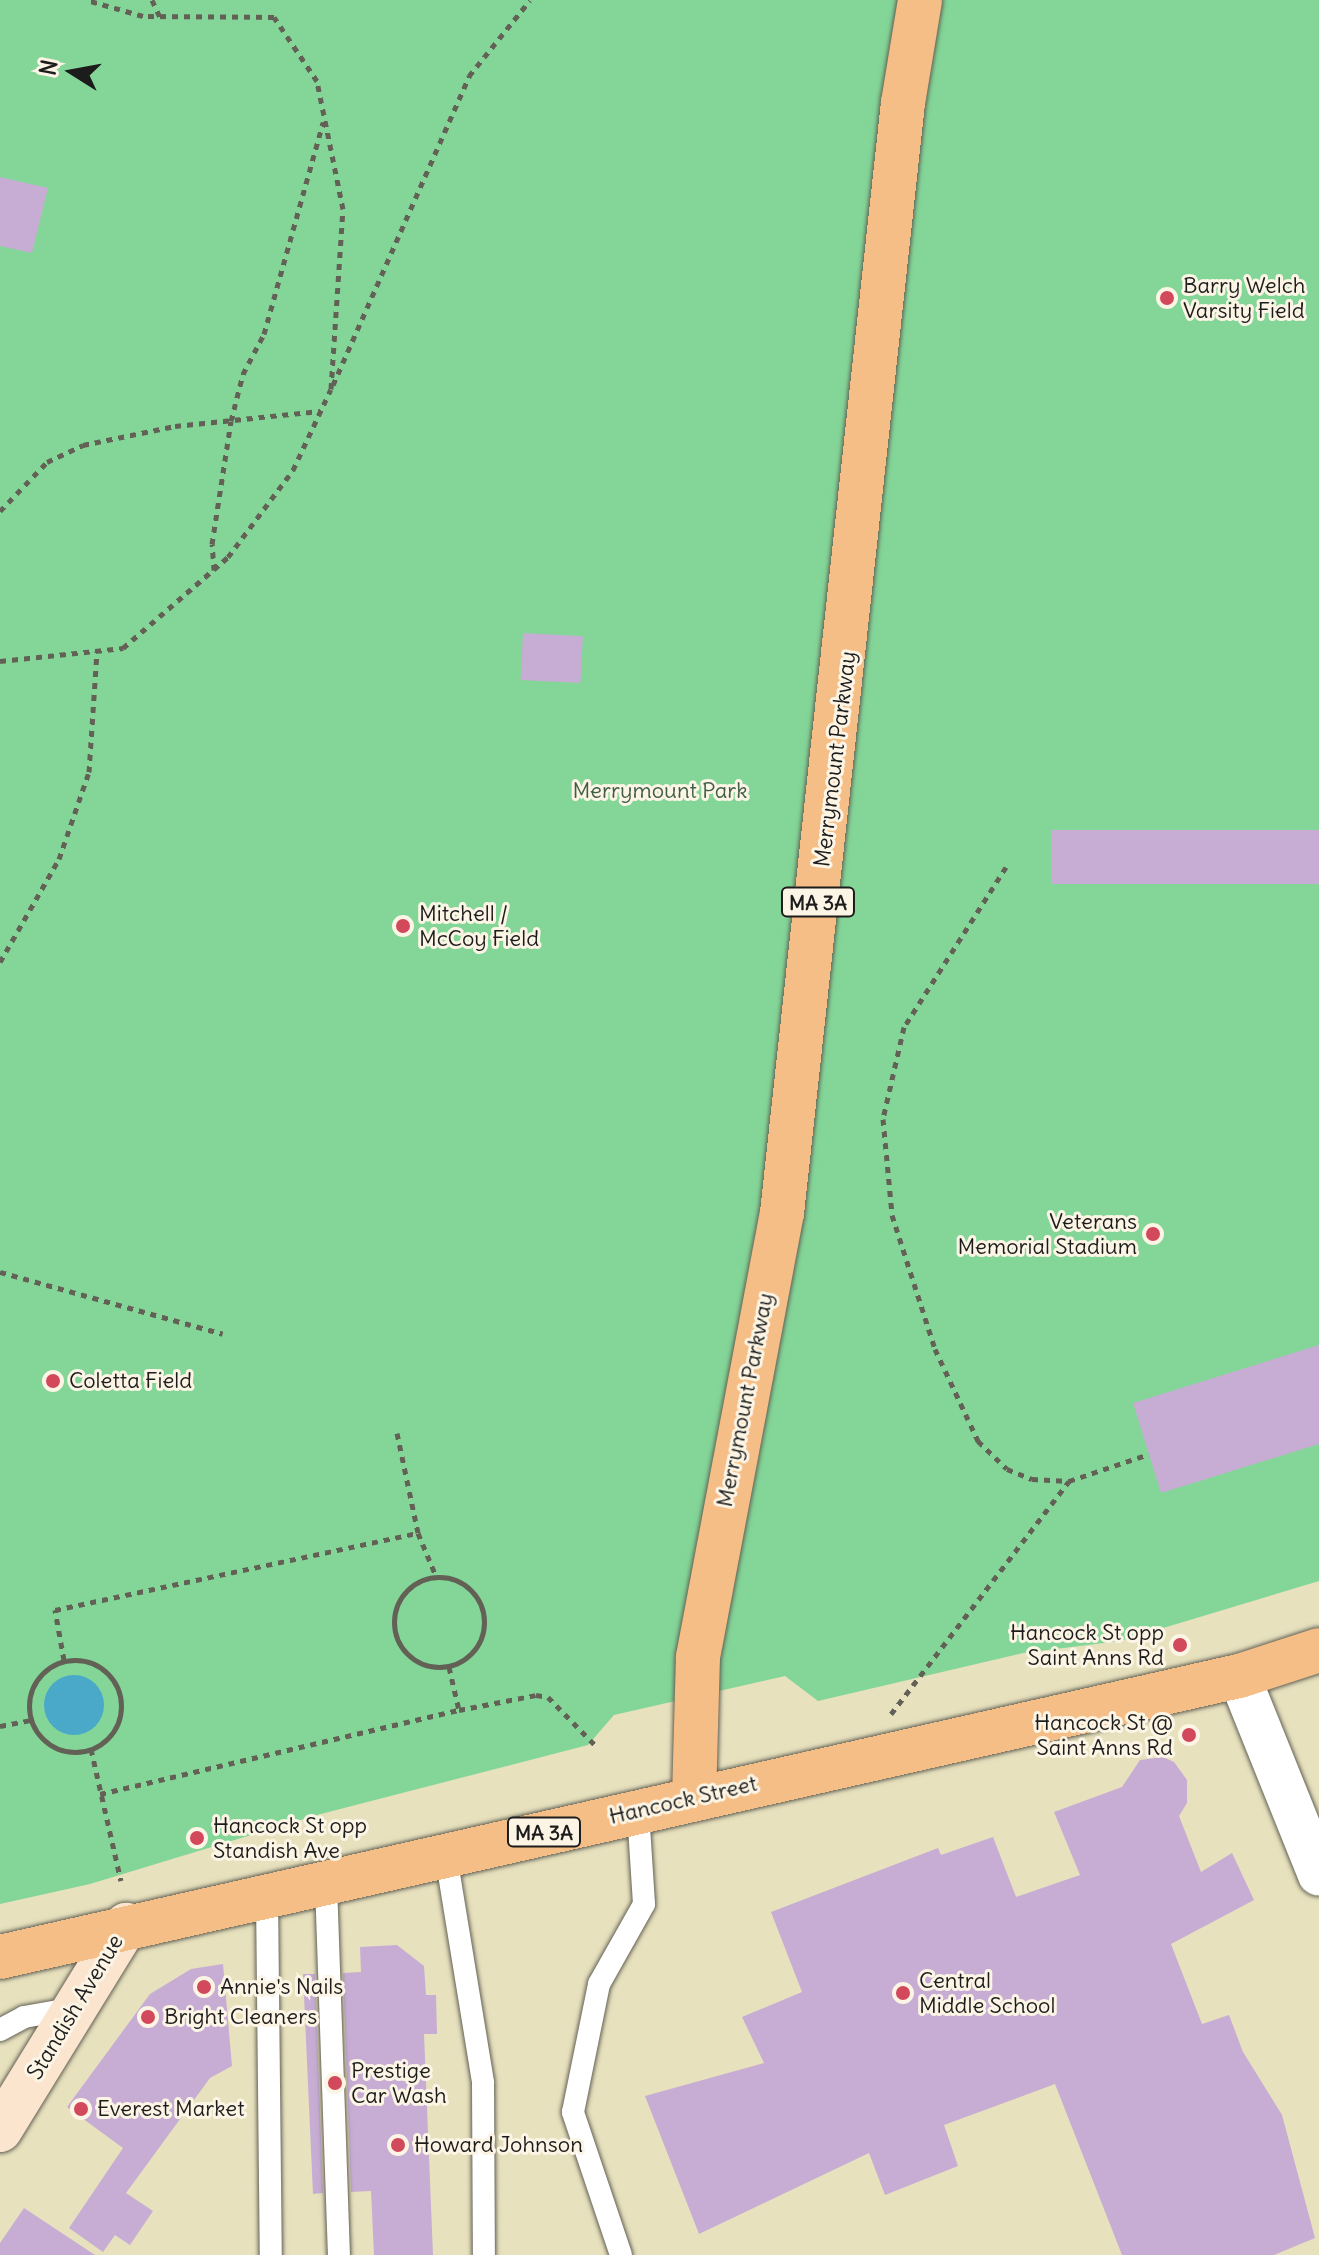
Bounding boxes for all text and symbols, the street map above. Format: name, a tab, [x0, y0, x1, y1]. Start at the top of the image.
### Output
north arrow	[32, 32, 112, 112]
text: N	[33, 57, 64, 78]
place label: Barry Welch Varsity Field	[1183, 272, 1306, 324]
marker: Barry Welch Varsity Field	[1158, 289, 1176, 307]
street label: Merrymount Parkway	[809, 650, 861, 868]
park label: Merrymount Park	[572, 778, 748, 804]
road number: MA 3A	[780, 886, 856, 918]
place label: Mitchell / McCoy Field	[419, 900, 539, 952]
marker: Mitchell / McCoy Field	[394, 917, 412, 935]
place label: Veterans Memorial Stadium	[957, 1208, 1137, 1260]
marker: Veterans Memorial Stadium	[1144, 1225, 1162, 1243]
street label: Merrymount Parkway	[711, 1291, 779, 1509]
place label: Coletta Field	[69, 1368, 192, 1394]
marker: Coletta Field	[44, 1372, 62, 1390]
place label: Hancock St opp Saint Anns Rd	[1010, 1619, 1164, 1670]
marker: Hancock St opp Saint Anns Rd	[1171, 1636, 1189, 1654]
place label: Hancock St @ Saint Anns Rd	[1034, 1709, 1173, 1760]
marker: Hancock St @ Saint Anns Rd	[1180, 1726, 1198, 1744]
street label: Hancock Street	[607, 1770, 759, 1830]
place label: Hancock St opp Standish Ave	[213, 1812, 367, 1864]
road number: MA 3A	[506, 1816, 582, 1848]
marker: Hancock St opp Standish Ave	[188, 1829, 206, 1847]
street label: Standish Avenue	[21, 1930, 129, 2084]
place label: Central Middle School	[919, 1967, 1055, 2018]
place label: Annie's Nails	[220, 1974, 343, 2000]
marker: Annie's Nails	[195, 1978, 213, 1996]
marker: Central Middle School	[894, 1984, 912, 2002]
place label: Bright Cleaners	[164, 2004, 317, 2030]
marker: Bright Cleaners	[139, 2008, 157, 2026]
place label: Prestige Car Wash	[351, 2057, 447, 2108]
marker: Prestige Car Wash	[326, 2074, 344, 2092]
place label: Everest Market	[97, 2096, 245, 2122]
marker: Everest Market	[72, 2100, 90, 2118]
place label: Howard Johnson	[414, 2132, 583, 2158]
marker: Howard Johnson	[389, 2136, 407, 2154]

